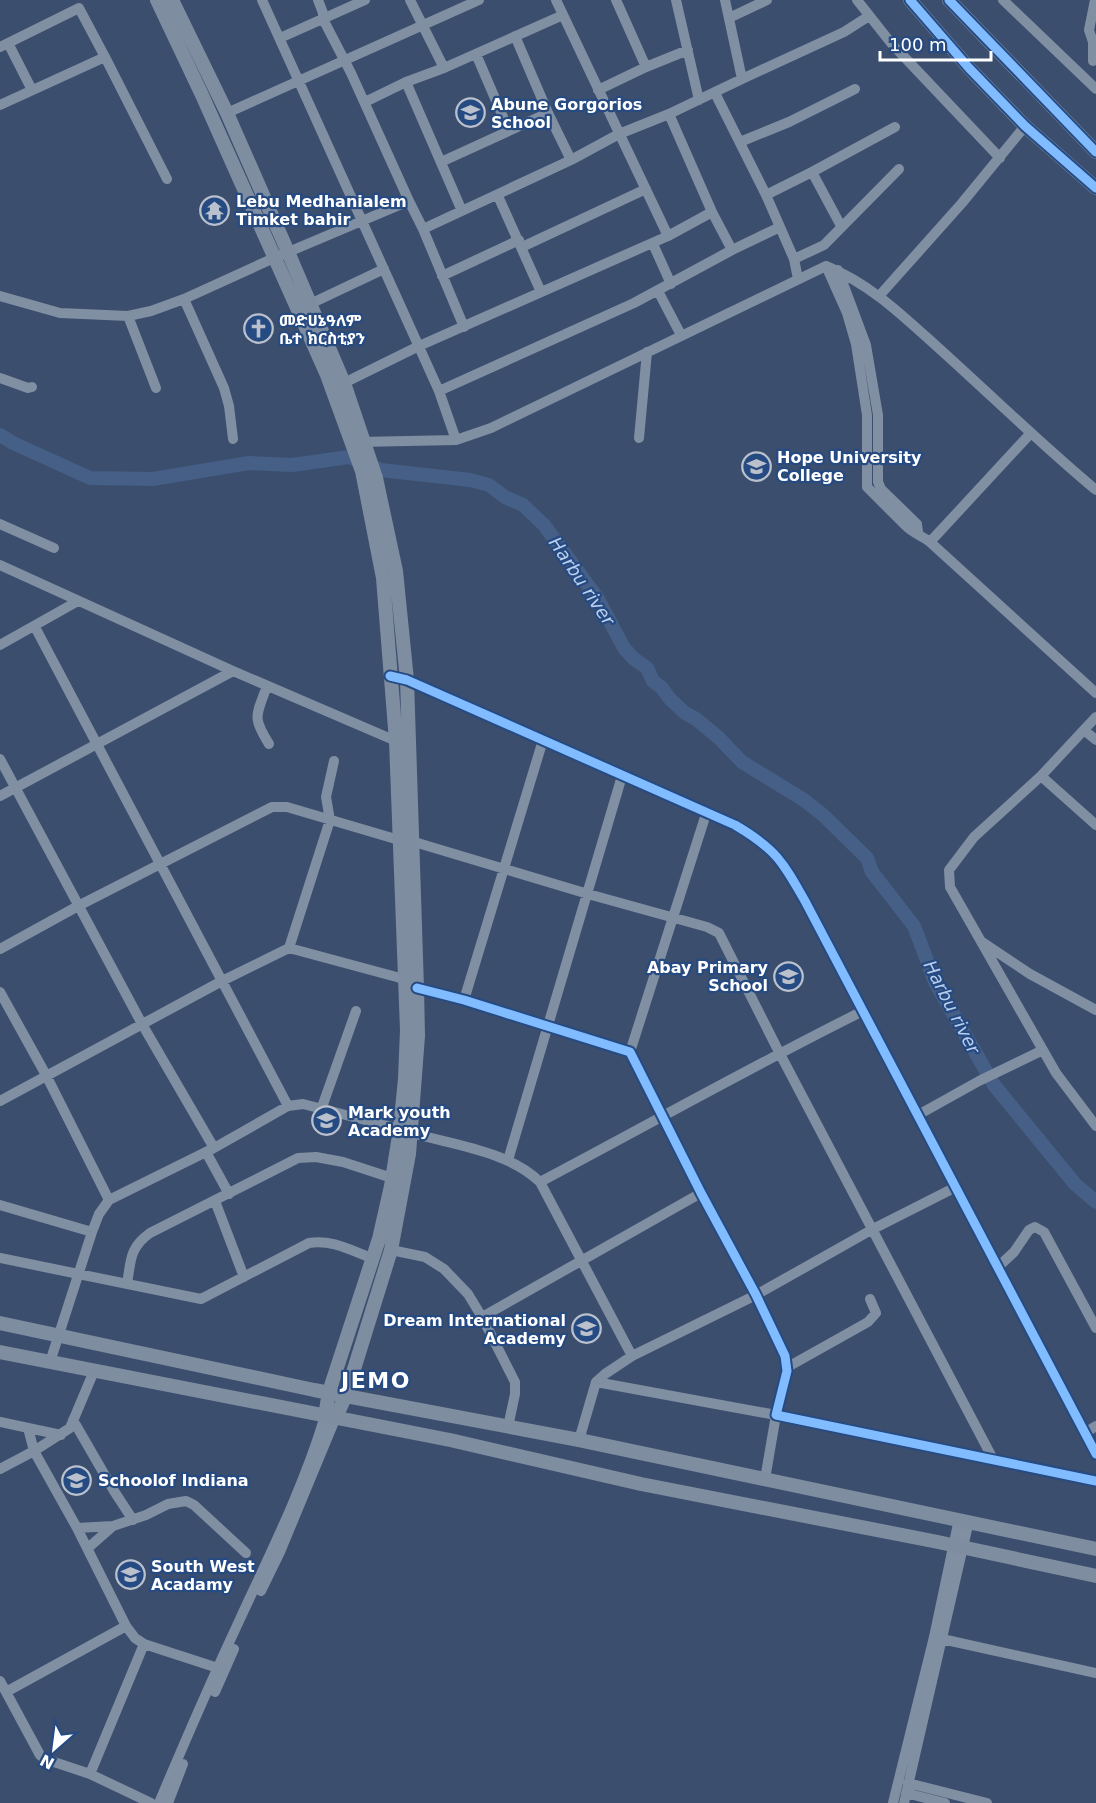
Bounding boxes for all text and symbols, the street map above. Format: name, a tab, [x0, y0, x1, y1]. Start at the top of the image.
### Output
scale bar	[880, 24, 991, 62]
text: 100 m	[889, 34, 947, 55]
place label: Abune Gorgorios School	[491, 95, 642, 132]
school or university icon: Abune Gorgorios School	[454, 97, 486, 129]
place label: Lebu Medhanialem Timket bahir	[236, 192, 407, 229]
temple icon: Lebu Medhanialem Timket bahir	[199, 194, 231, 226]
place label: መድሀኔዓለም ቤተ ክርስቲያን	[279, 311, 366, 348]
church icon: መድሀኔዓለም ቤተ ክርስቲያን	[242, 313, 274, 345]
place label: Hope University College	[777, 448, 922, 485]
school or university icon: Hope University College	[740, 450, 772, 482]
water label: Harbu river	[545, 533, 620, 630]
water label: Harbu river	[919, 957, 985, 1059]
place label: Abay Primary School	[647, 958, 769, 995]
school or university icon: Abay Primary School	[773, 960, 805, 992]
place label: Mark youth Academy	[348, 1103, 451, 1140]
school or university icon: Mark youth Academy	[311, 1105, 343, 1137]
place label: Dream International Academy	[383, 1311, 567, 1348]
school or university icon: Dream International Academy	[571, 1313, 603, 1345]
district label: JEMO	[339, 1368, 411, 1393]
school or university icon: Schoolof Indiana	[61, 1464, 93, 1496]
place label: Schoolof Indiana	[98, 1471, 249, 1490]
place label: South West Acadamy	[151, 1557, 255, 1594]
school or university icon: South West Acadamy	[114, 1559, 146, 1591]
north arrow	[24, 1719, 84, 1779]
text: N	[37, 1750, 58, 1773]

